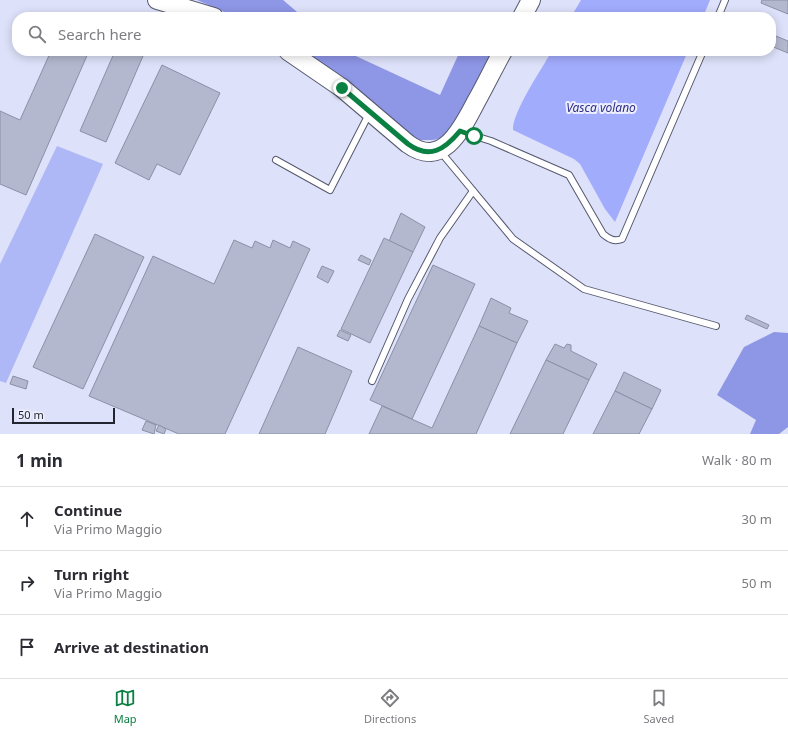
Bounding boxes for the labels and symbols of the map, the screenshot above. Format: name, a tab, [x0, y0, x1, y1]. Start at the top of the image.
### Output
route end	[333, 79, 351, 97]
water label: Vasca volano	[566, 99, 636, 116]
route start	[465, 127, 483, 145]
scale bar	[12, 406, 115, 425]

